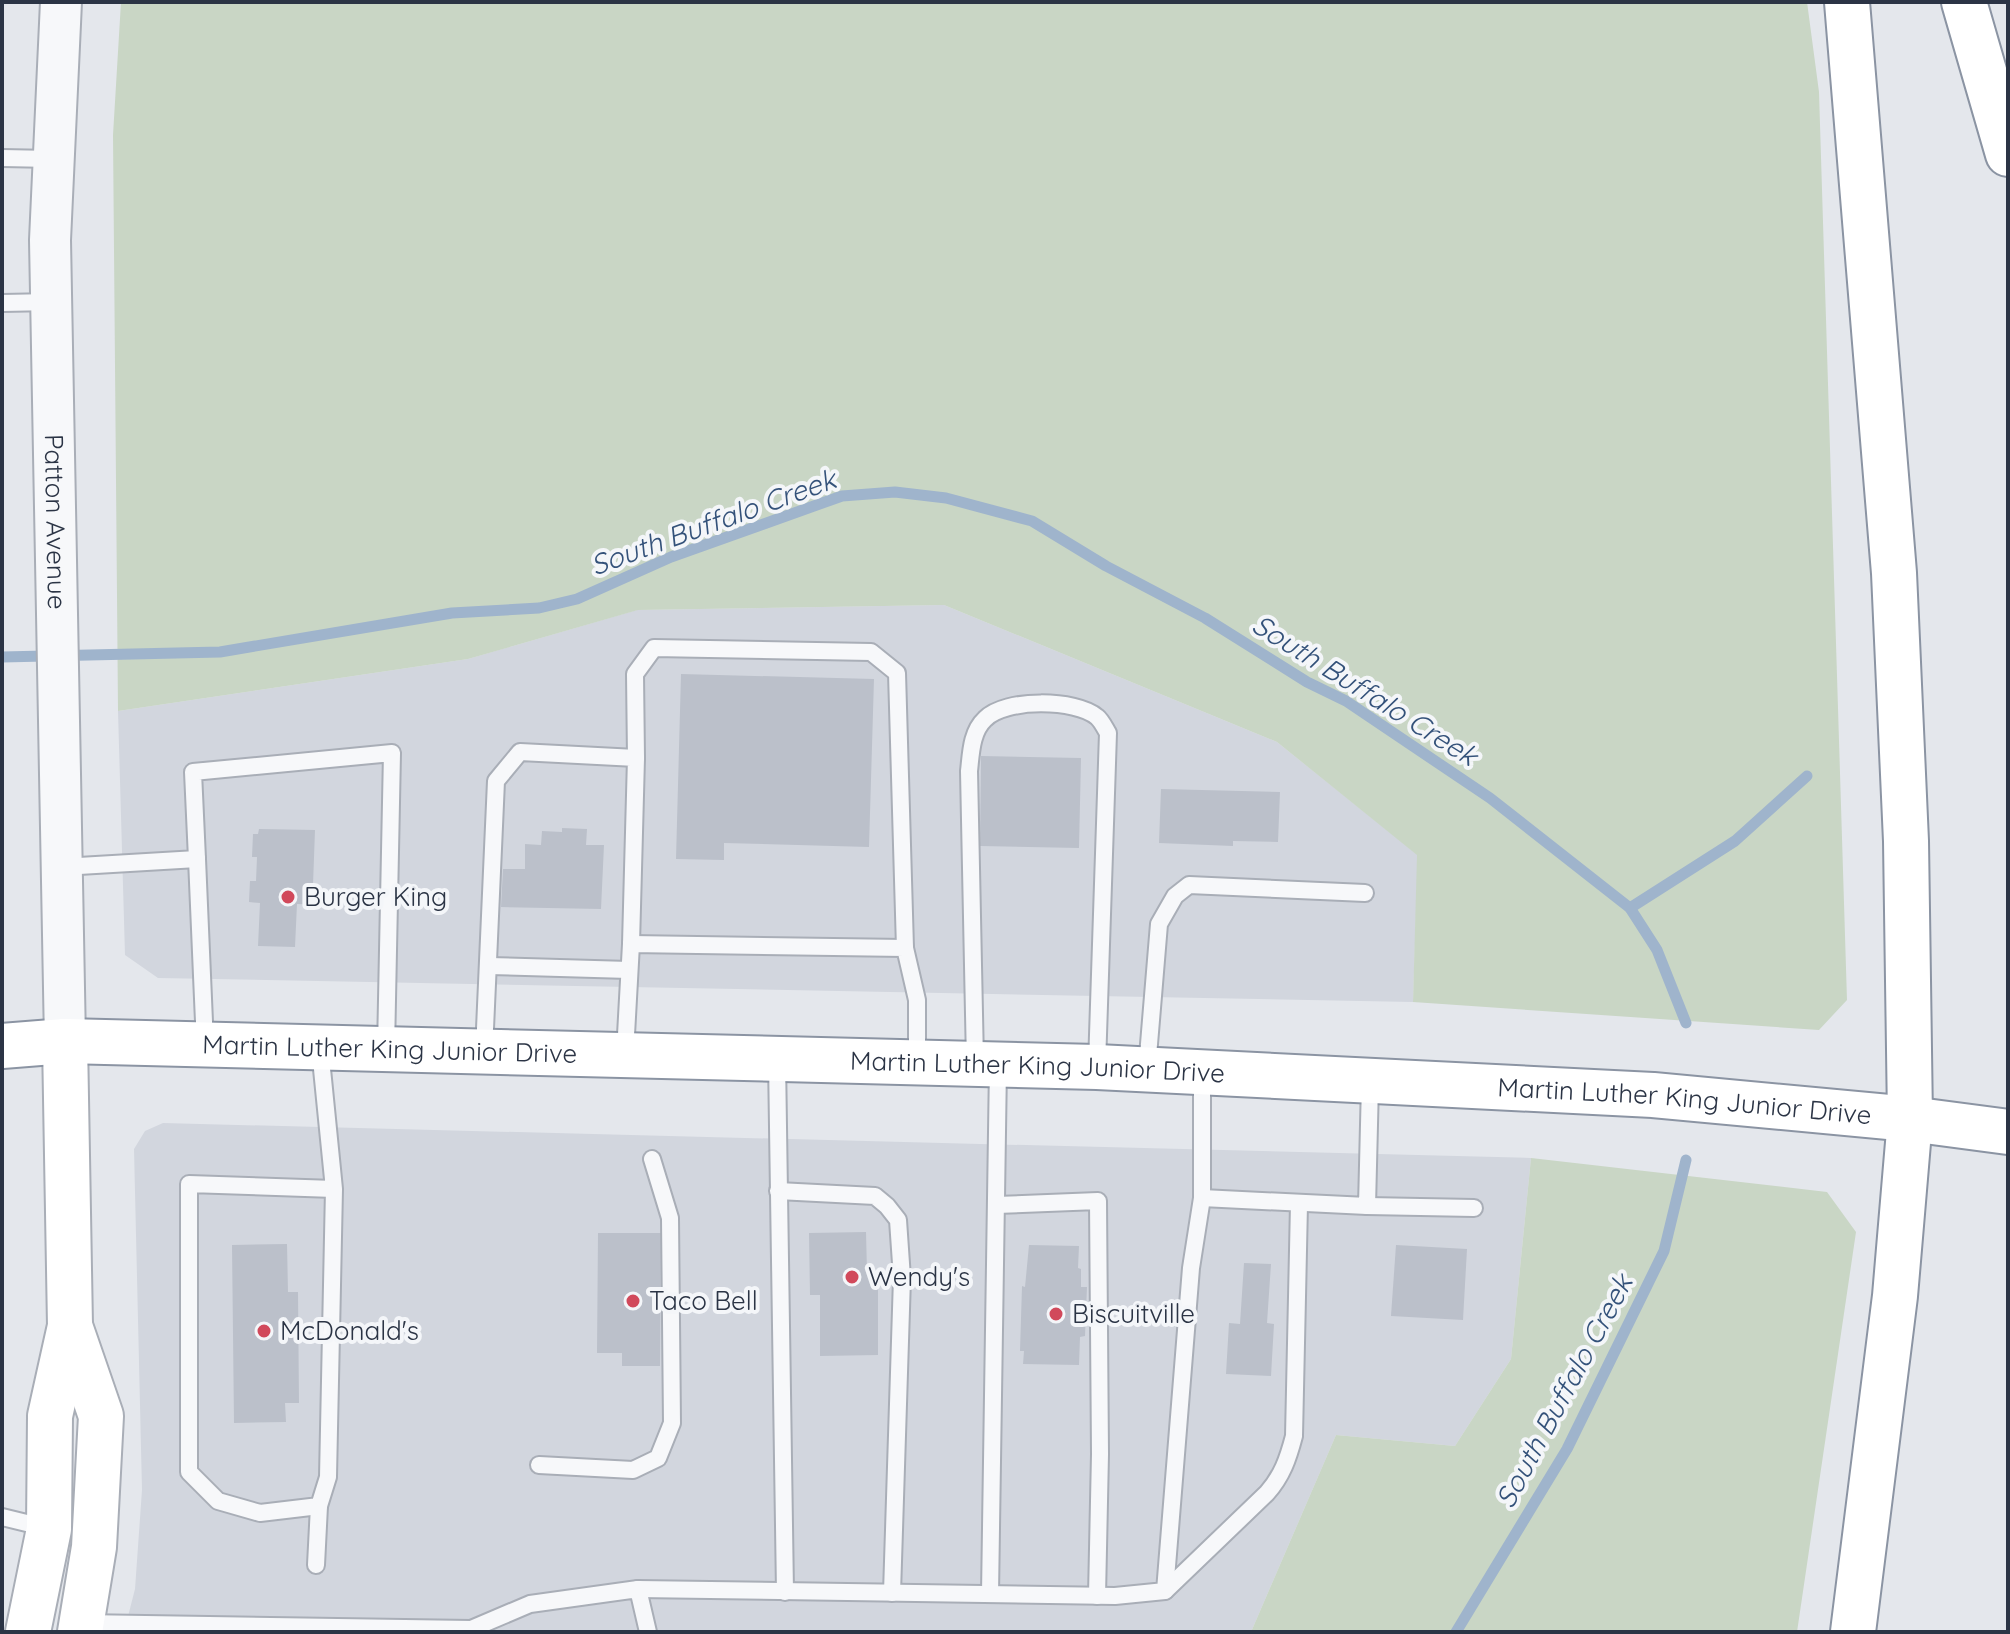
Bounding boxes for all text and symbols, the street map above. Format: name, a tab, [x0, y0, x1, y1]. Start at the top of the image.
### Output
street label: Patton Avenue	[38, 434, 74, 610]
water label: South Buffalo Creek	[585, 460, 843, 582]
water label: South Buffalo Creek	[1246, 606, 1487, 775]
place label: Burger King	[304, 880, 447, 913]
marker: Burger King	[279, 888, 297, 906]
street label: Martin Luther King Junior Drive	[202, 1027, 578, 1070]
street label: Martin Luther King Junior Drive	[850, 1044, 1226, 1089]
street label: Martin Luther King Junior Drive	[1497, 1070, 1873, 1131]
place label: Wendy's	[868, 1260, 970, 1293]
water label: South Buffalo Creek	[1487, 1266, 1641, 1513]
marker: Wendy's	[843, 1268, 861, 1286]
place label: Taco Bell	[649, 1284, 758, 1317]
marker: Taco Bell	[624, 1292, 642, 1310]
place label: Biscuitville	[1072, 1297, 1195, 1330]
marker: Biscuitville	[1047, 1305, 1065, 1323]
place label: McDonald's	[280, 1314, 419, 1347]
marker: McDonald's	[255, 1322, 273, 1340]

